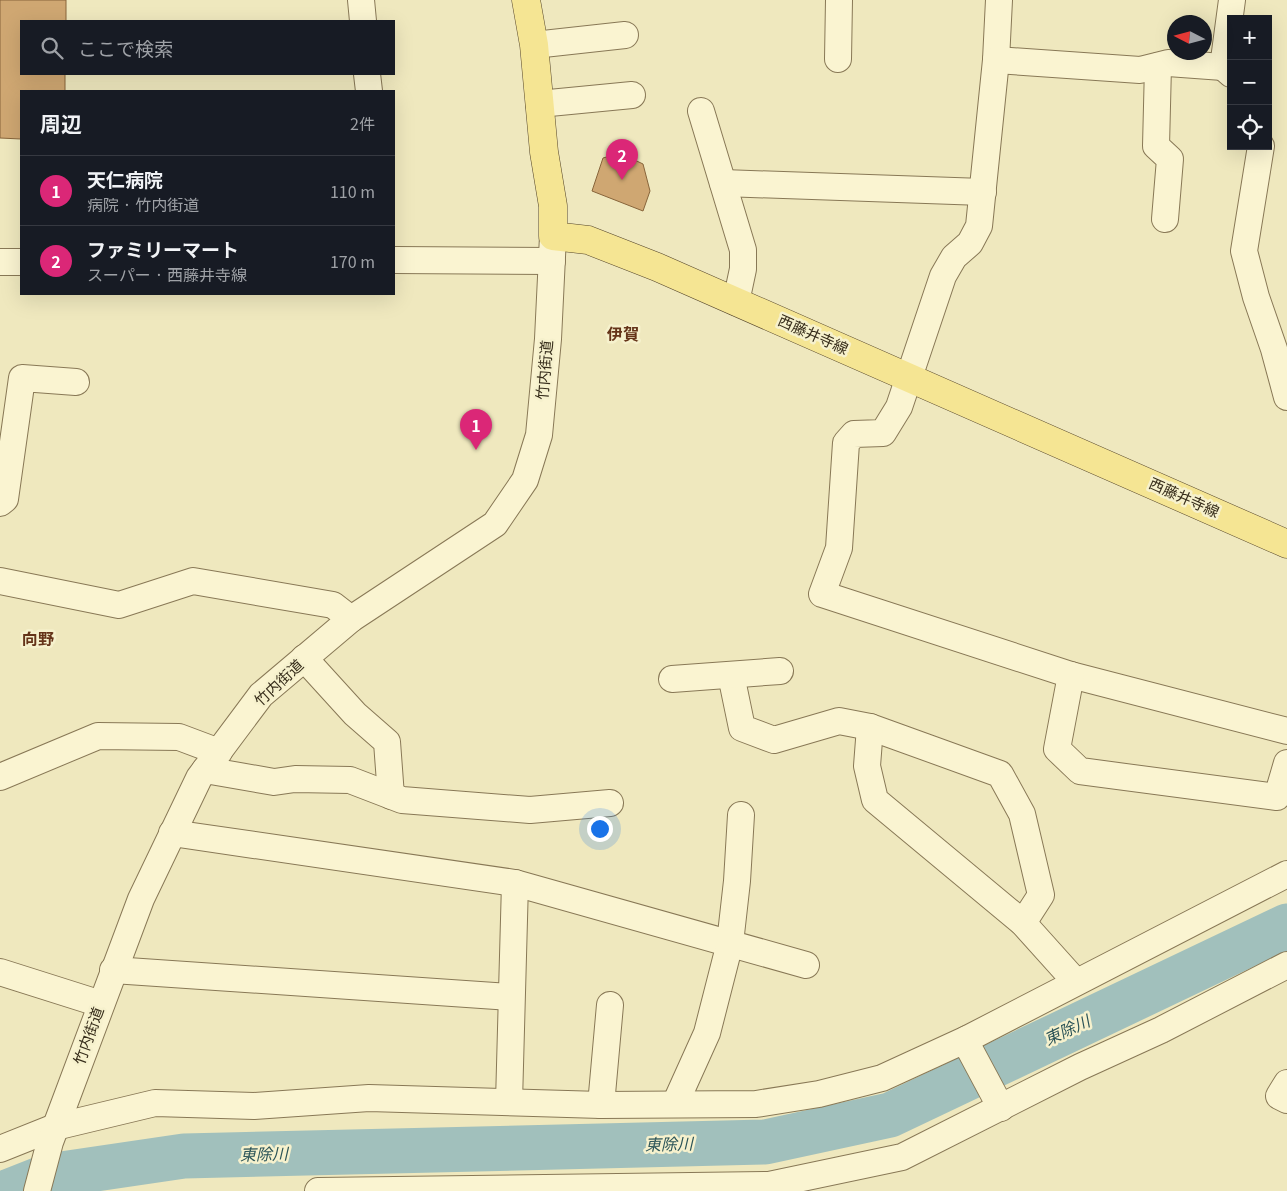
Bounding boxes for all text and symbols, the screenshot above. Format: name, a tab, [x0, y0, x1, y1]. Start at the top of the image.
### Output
north arrow	[1167, 15, 1212, 60]
map controls	[1227, 15, 1272, 150]
button: +	[1227, 15, 1272, 60]
search box	[20, 20, 395, 75]
icon: search	[38, 34, 66, 62]
text: ここで検索	[78, 34, 173, 61]
button: −	[1227, 60, 1272, 105]
button: locate	[1227, 105, 1272, 150]
text: 周辺	[40, 108, 82, 138]
text: 2件	[350, 111, 375, 135]
pin: 2	[606, 139, 638, 180]
text: 天仁病院	[87, 165, 163, 192]
text: 1	[51, 179, 61, 203]
text: 110 m	[330, 179, 375, 203]
text: 病院 · 竹内街道	[87, 192, 199, 216]
text: ファミリーマート	[87, 235, 239, 262]
text: 2	[51, 249, 61, 273]
text: 170 m	[330, 249, 375, 273]
text: スーパー · 西藤井寺線	[87, 262, 247, 286]
street label: 西藤井寺線	[775, 309, 852, 358]
district label: 伊賀	[606, 321, 639, 345]
street label: 竹内街道	[530, 339, 557, 401]
pin: 1	[460, 409, 492, 450]
street label: 西藤井寺線	[1146, 472, 1223, 521]
district label: 向野	[22, 626, 54, 650]
street label: 竹内街道	[249, 654, 307, 710]
your location	[587, 816, 613, 842]
street label: 竹内街道	[67, 1004, 108, 1067]
water label: 東除川	[1040, 1007, 1095, 1050]
water label: 東除川	[645, 1131, 695, 1155]
water label: 東除川	[240, 1141, 290, 1165]

